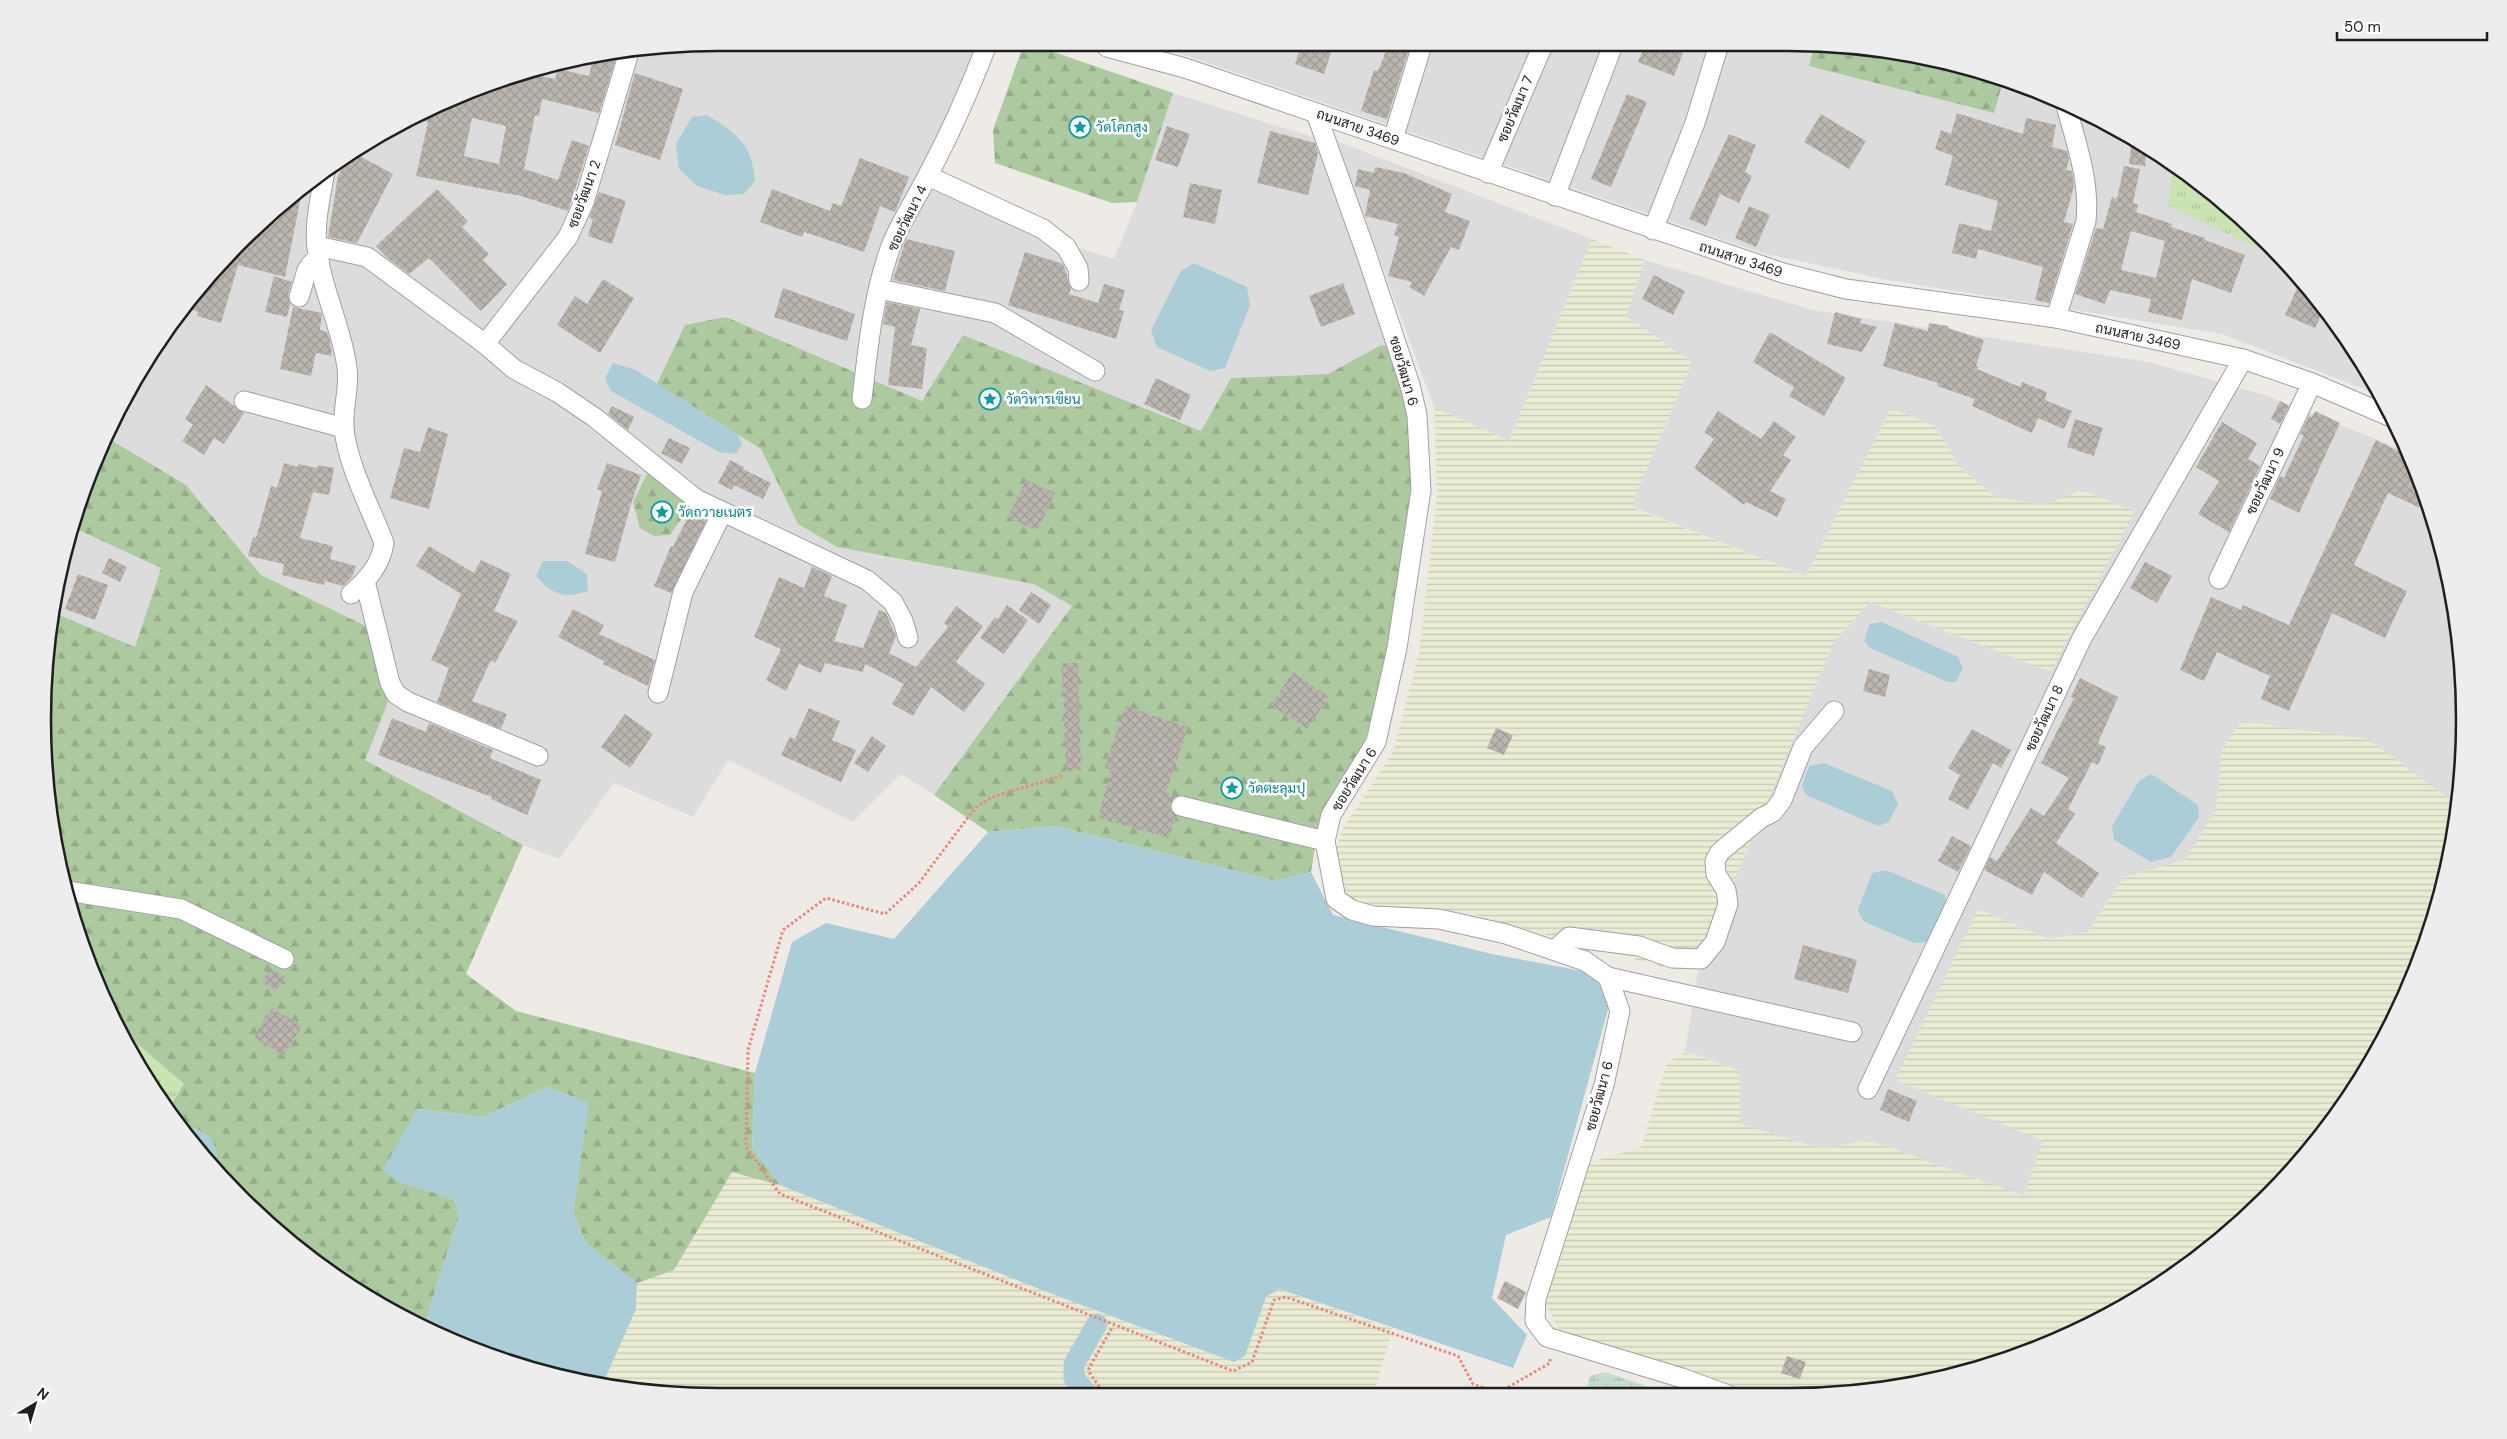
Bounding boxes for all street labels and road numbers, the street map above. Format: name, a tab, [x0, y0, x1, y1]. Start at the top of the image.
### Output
street label: ซอยวัฒนา 7	[1493, 73, 1537, 145]
street label: ถนนสาย 3469	[1314, 104, 1402, 150]
street label: ซอยวัฒนา 2	[563, 157, 605, 231]
street label: ซอยวัฒนา 4	[883, 181, 931, 254]
street label: ถนนสาย 3469	[1697, 237, 1785, 281]
street label: ถนนสาย 3469	[2094, 318, 2182, 354]
street label: ซอยวัฒนา 6	[1385, 334, 1423, 408]
street label: ซอยวัฒนา 9	[2242, 444, 2288, 517]
street label: ซอยวัฒนา 8	[2021, 682, 2067, 754]
street label: ซอยวัฒนา 6	[1327, 744, 1381, 814]
street label: ซอยวัฒนา 6	[1581, 1059, 1617, 1133]

